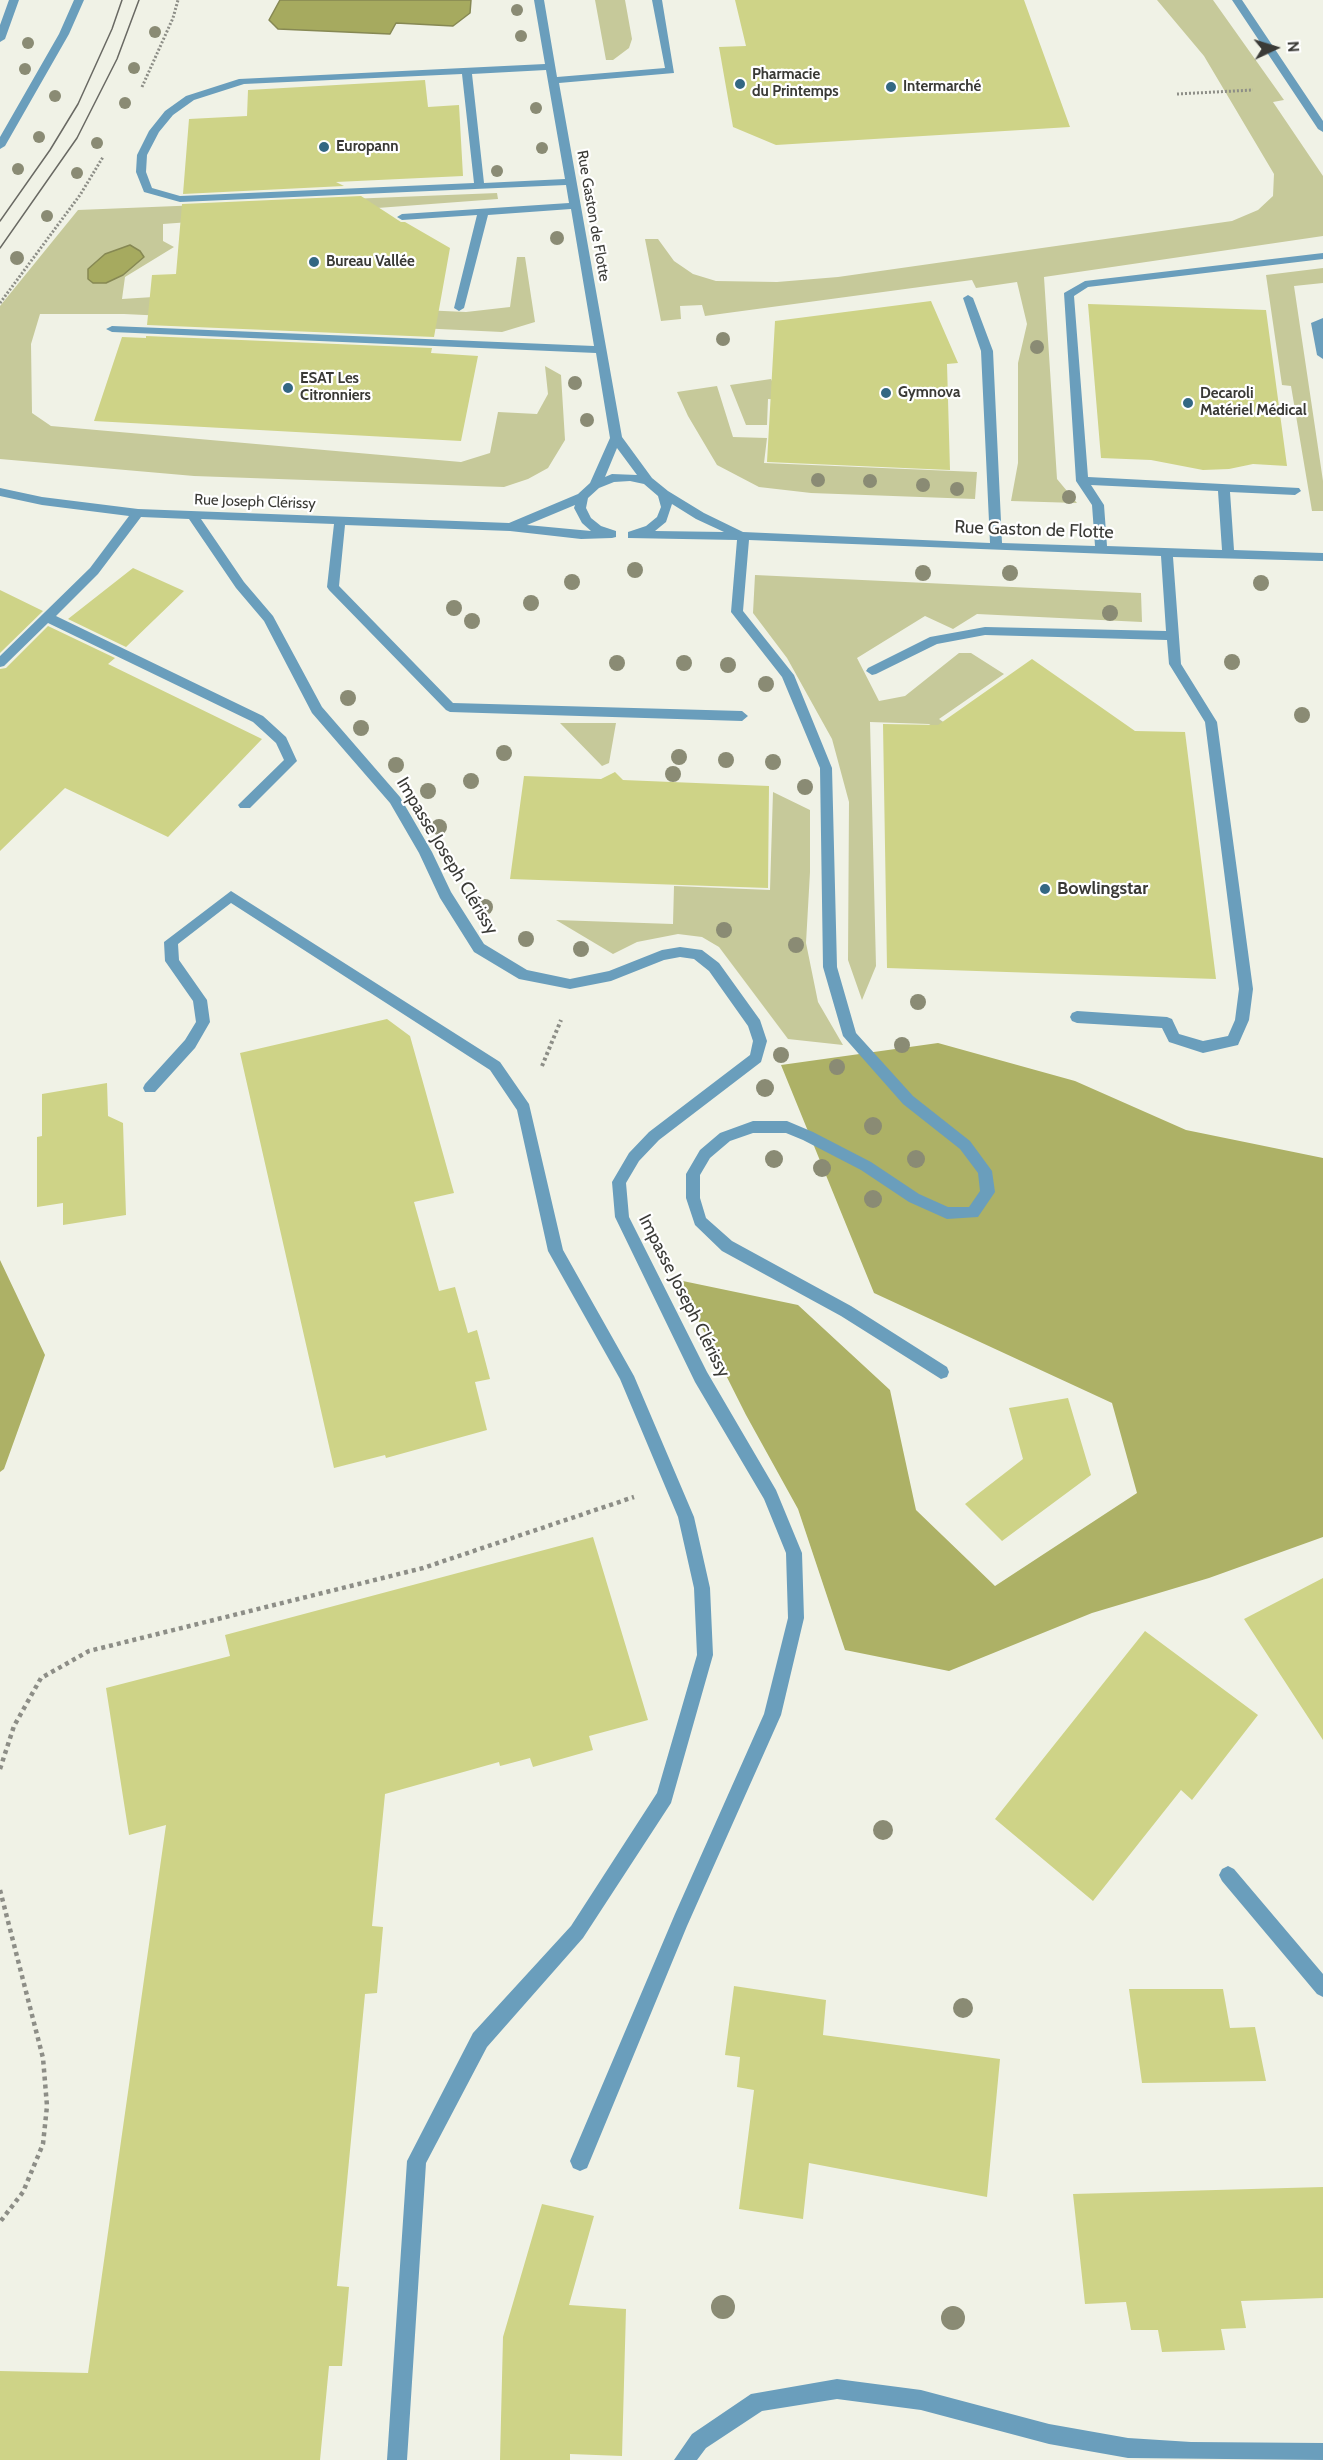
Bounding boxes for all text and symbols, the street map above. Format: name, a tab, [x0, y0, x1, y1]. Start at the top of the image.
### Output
north arrow	[1245, 18, 1305, 78]
text: N	[1284, 40, 1303, 53]
place label: Pharmacie du Printemps	[752, 66, 839, 101]
marker: Pharmacie du Printemps	[733, 77, 747, 91]
place label: Intermarché	[903, 78, 981, 96]
marker: Intermarché	[884, 80, 898, 94]
place label: Europann	[336, 138, 399, 156]
marker: Europann	[317, 140, 331, 154]
street label: Rue Gaston de Flotte	[573, 149, 613, 283]
place label: Bureau Vallée	[326, 253, 415, 271]
marker: Bureau Vallée	[307, 255, 321, 269]
place label: ESAT Les Citronniers	[300, 370, 371, 405]
marker: ESAT Les Citronniers	[281, 381, 295, 395]
place label: Gymnova	[898, 384, 960, 402]
place label: Decaroli Matériel Médical	[1200, 385, 1307, 420]
marker: Gymnova	[879, 386, 893, 400]
marker: Decaroli Matériel Médical	[1181, 396, 1195, 410]
street label: Rue Joseph Clérissy	[194, 491, 316, 513]
street label: Rue Gaston de Flotte	[954, 516, 1114, 544]
street label: Impasse Joseph Clérissy	[391, 773, 503, 939]
place label: Bowlingstar	[1057, 878, 1148, 900]
marker: Bowlingstar	[1038, 882, 1052, 896]
street label: Impasse Joseph Clérissy	[634, 1211, 734, 1381]

